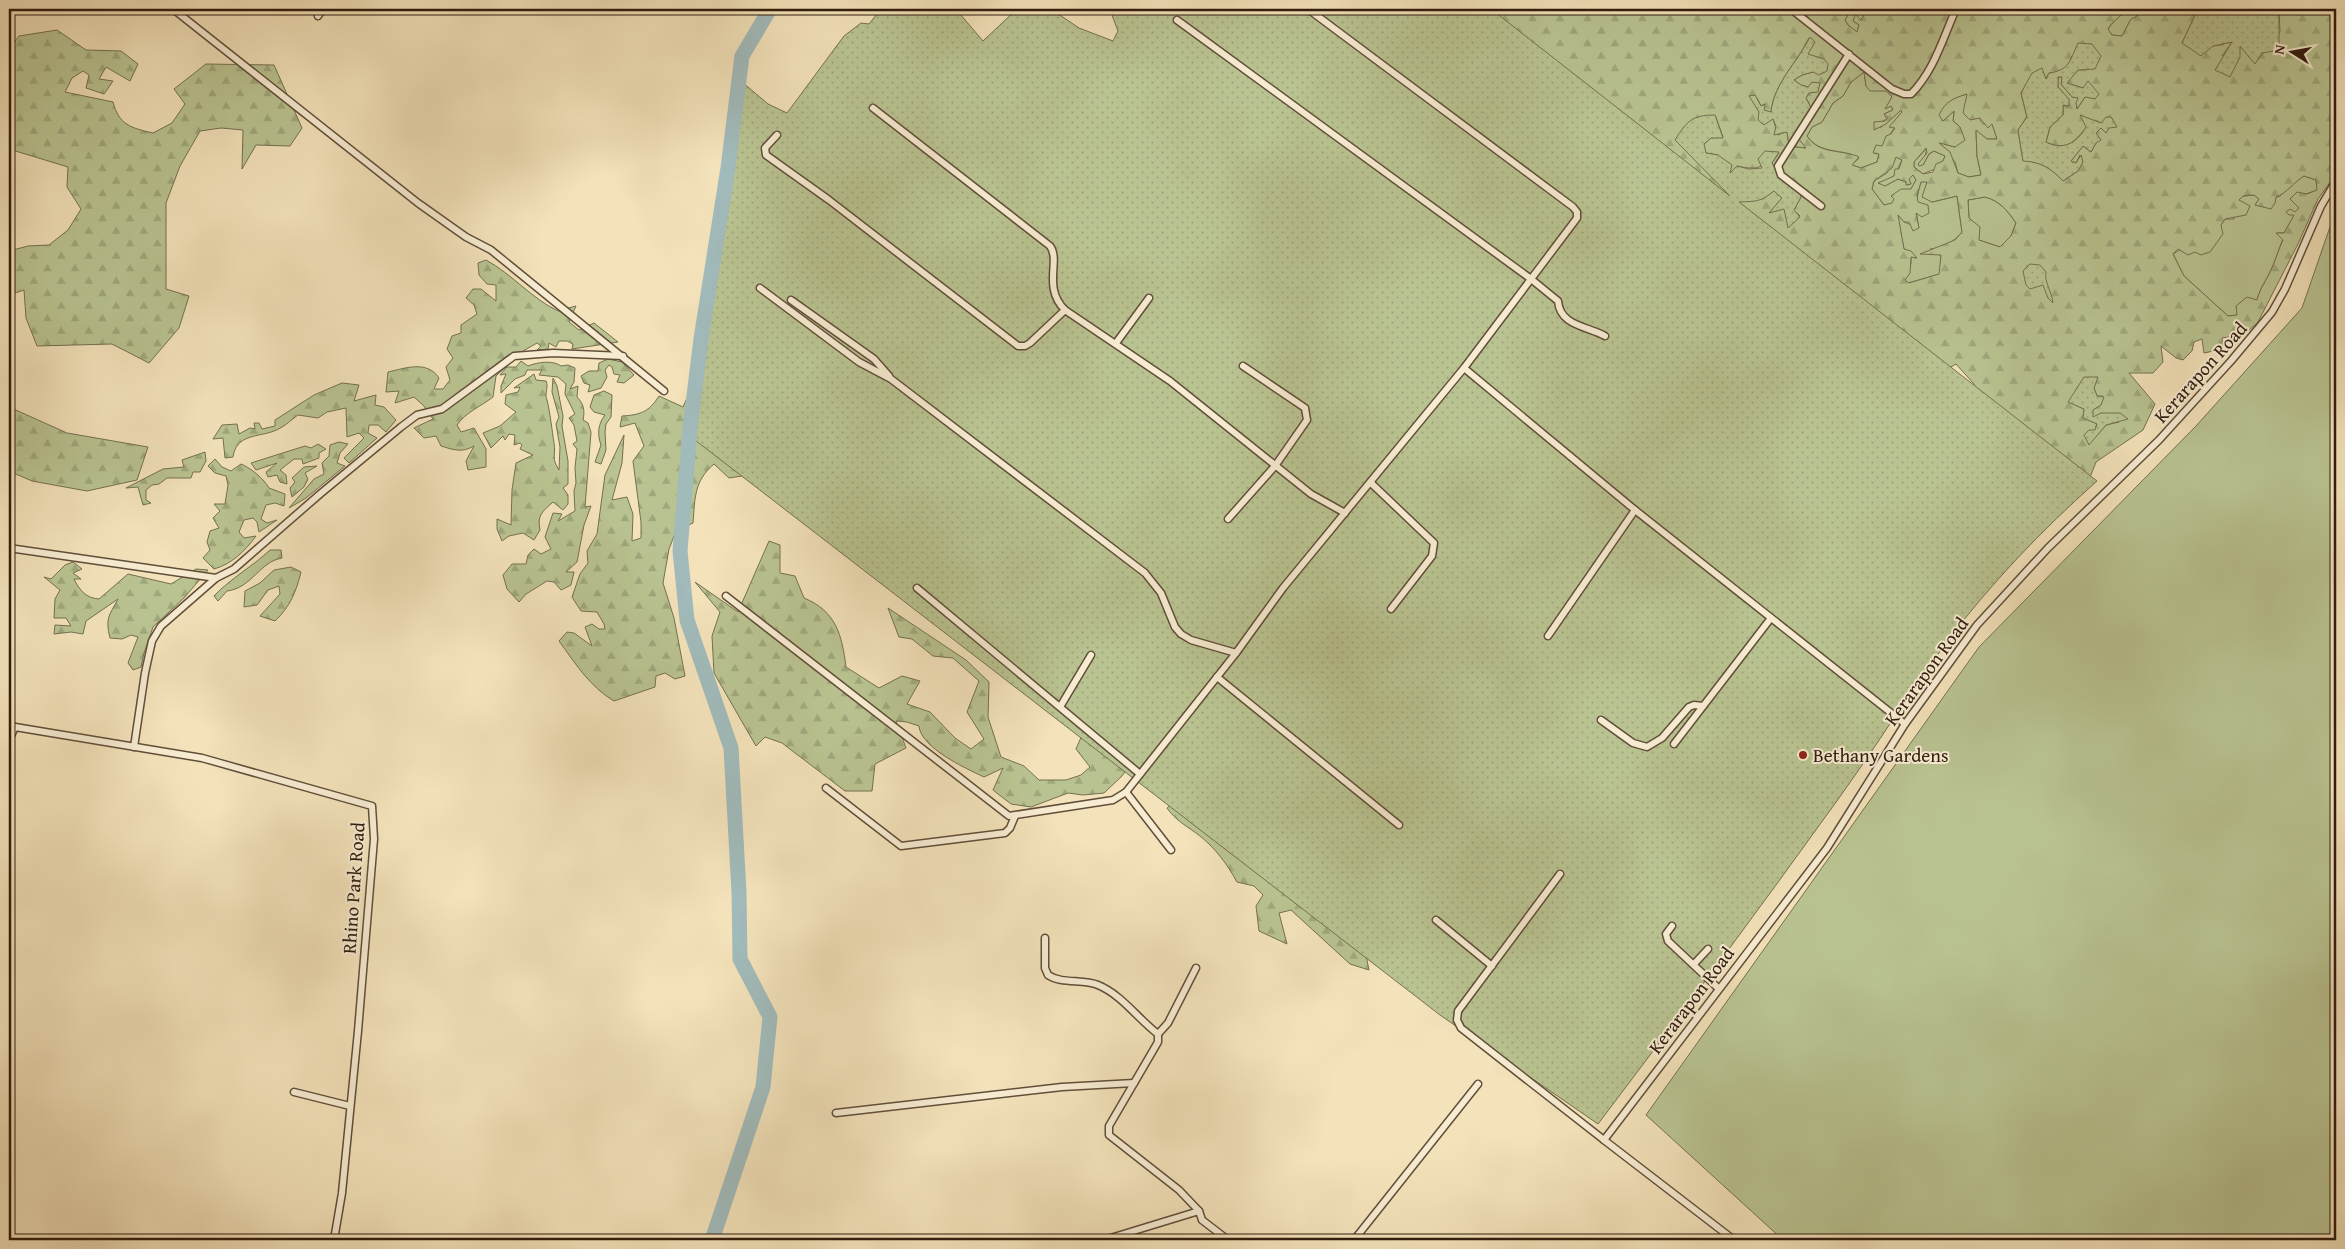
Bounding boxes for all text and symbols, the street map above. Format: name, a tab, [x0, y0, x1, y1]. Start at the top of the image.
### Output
north arrow	[2268, 28, 2318, 78]
text: N	[2269, 42, 2290, 56]
street label: Kerarapon Road	[2147, 314, 2254, 429]
street label: Kerarapon Road	[1877, 610, 1975, 731]
place label: Bethany Gardens	[1813, 741, 1948, 769]
marker: Bethany Gardens	[1797, 749, 1809, 761]
street label: Rhino Park Road	[334, 820, 372, 955]
street label: Kerarapon Road	[1641, 940, 1741, 1060]

